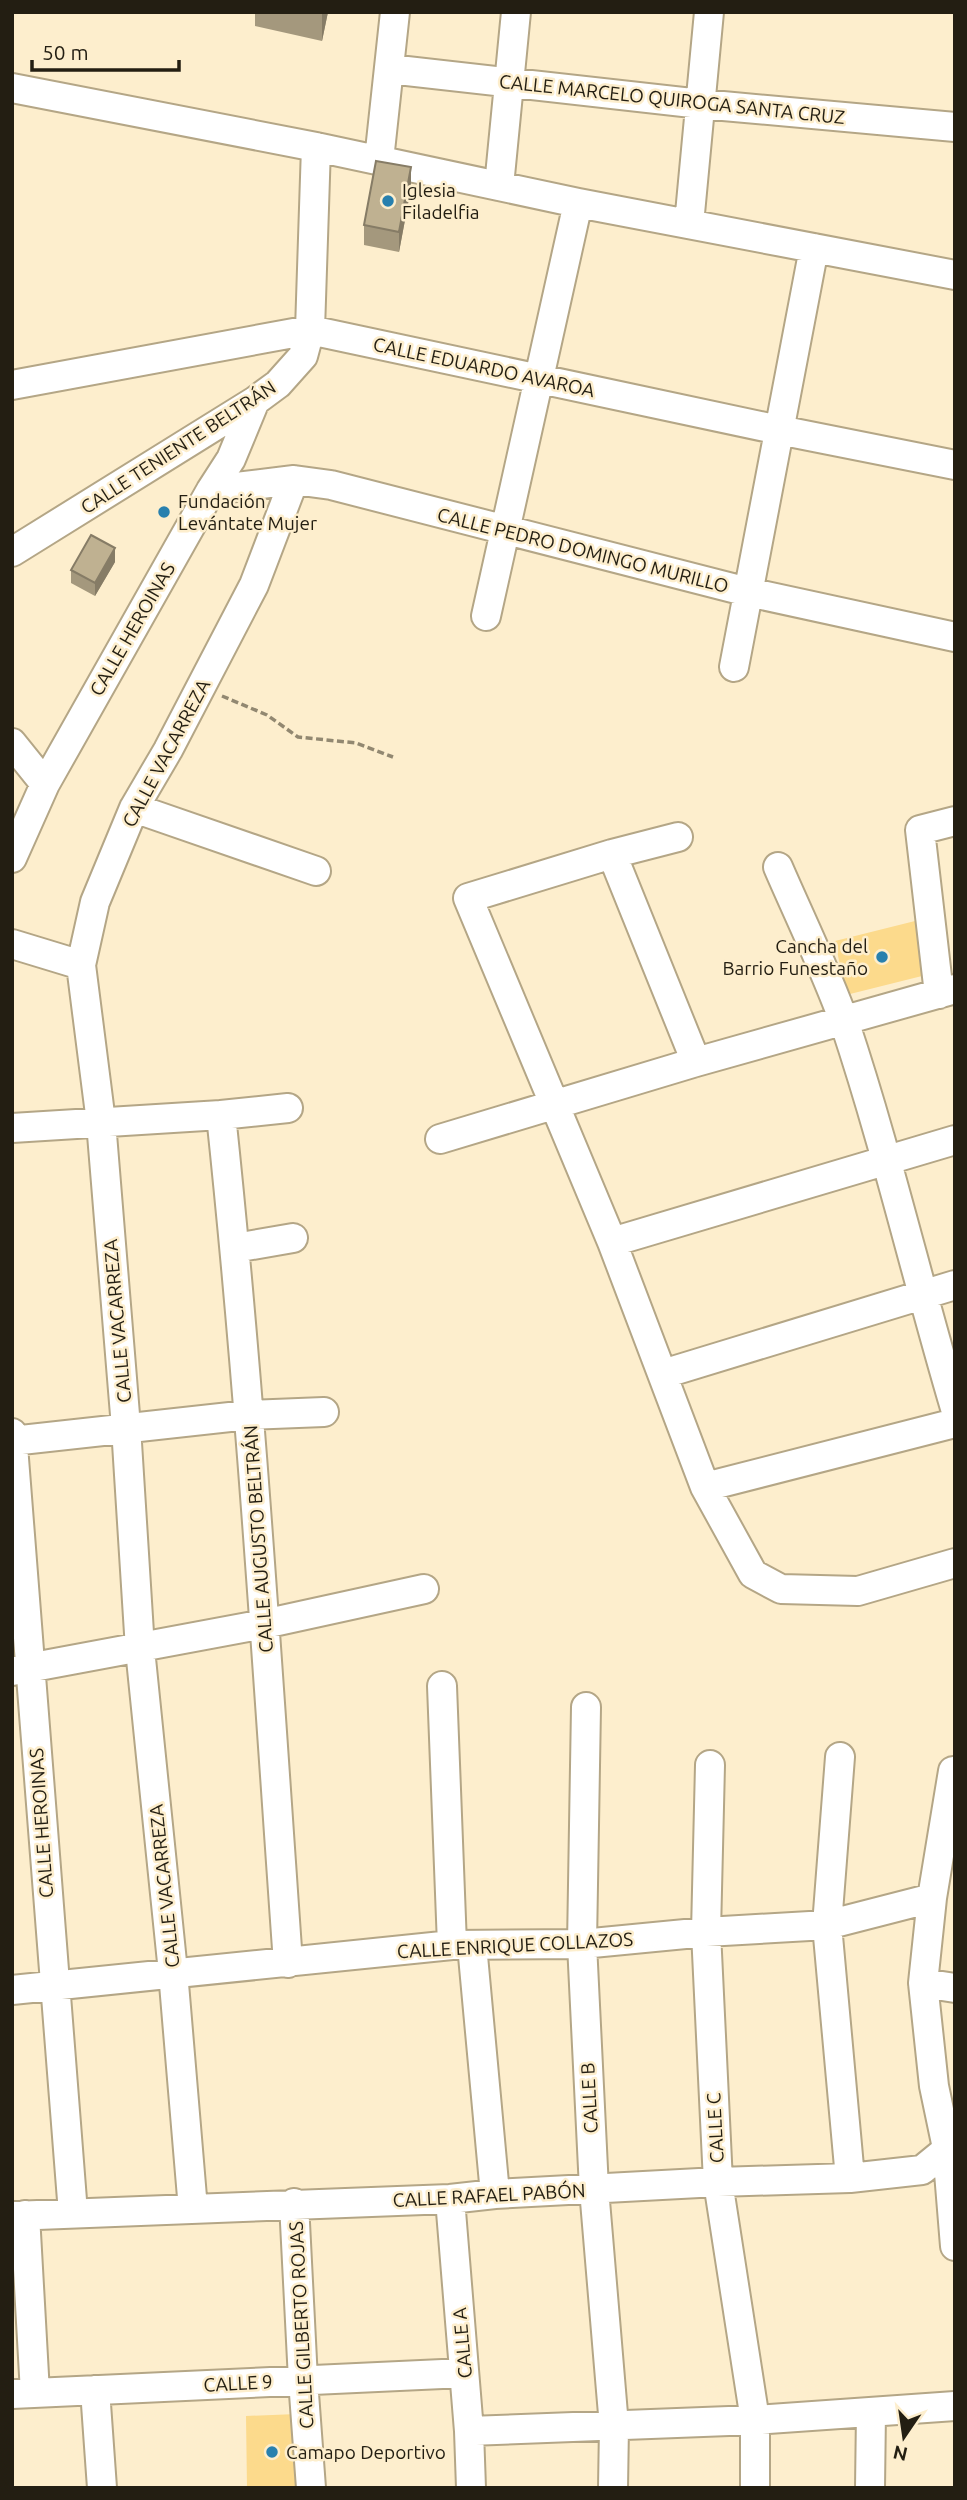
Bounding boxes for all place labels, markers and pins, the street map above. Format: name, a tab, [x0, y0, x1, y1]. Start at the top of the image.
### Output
place label: Iglesia Filadelfia	[402, 179, 480, 223]
marker: Iglesia Filadelfia	[380, 193, 396, 209]
place label: Fundación Levántate Mujer	[178, 490, 317, 534]
marker: Fundación Levántate Mujer	[156, 504, 172, 520]
place label: Cancha del Barrio Funestaño	[722, 935, 868, 979]
marker: Cancha del Barrio Funestaño	[874, 949, 890, 965]
place label: Camapo Deportivo	[286, 2441, 446, 2463]
marker: Camapo Deportivo	[264, 2444, 280, 2460]

